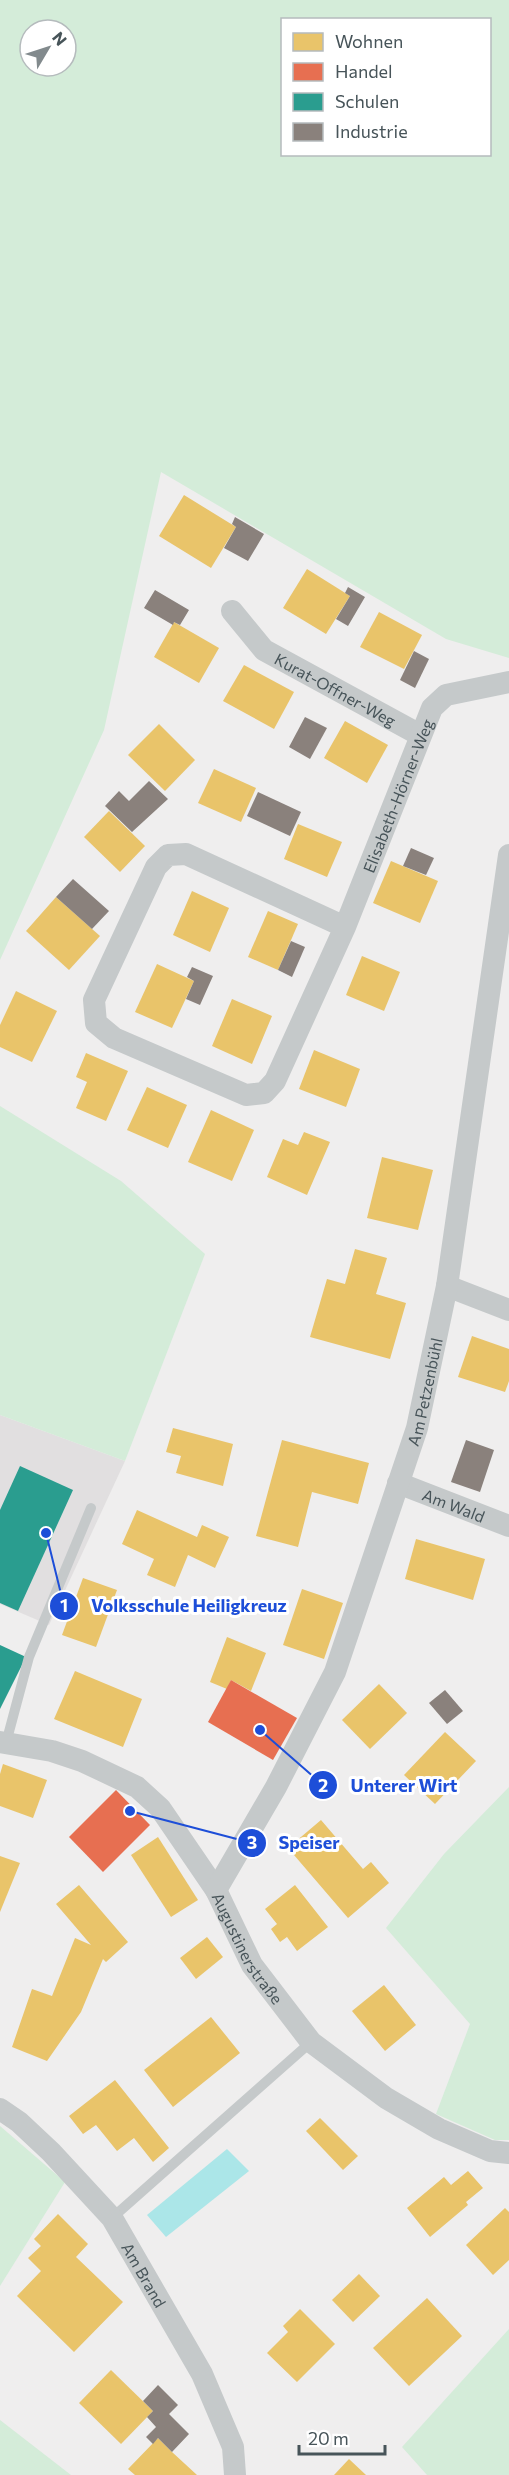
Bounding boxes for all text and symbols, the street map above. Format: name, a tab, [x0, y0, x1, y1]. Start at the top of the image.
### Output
north arrow	[18, 18, 78, 78]
legend	[281, 18, 491, 156]
text: N	[49, 28, 71, 49]
text: Wohnen	[335, 30, 403, 52]
text: Handel	[335, 60, 393, 82]
text: Schulen	[335, 90, 399, 112]
text: Industrie	[335, 120, 408, 142]
street label: Kurat-Offner-Weg	[272, 648, 400, 730]
street label: Elisabeth-Hörner-Weg	[358, 716, 436, 875]
street label: Am Petzenbühl	[402, 1336, 445, 1448]
street label: Am Wald	[420, 1484, 488, 1525]
callout: Volksschule Heiligkreuz	[49, 1588, 299, 1624]
text: 1	[60, 1594, 68, 1616]
text: Volksschule Heiligkreuz	[91, 1594, 287, 1616]
callout: Unterer Wirt	[308, 1767, 469, 1803]
text: 2	[318, 1774, 328, 1796]
text: Unterer Wirt	[351, 1774, 458, 1796]
callout: Speiser	[237, 1825, 352, 1861]
text: 3	[247, 1831, 257, 1853]
text: Speiser	[278, 1831, 340, 1853]
street label: Augustinerstraße	[209, 1889, 288, 2007]
street label: Am Brand	[119, 2239, 171, 2310]
scale bar	[299, 2418, 384, 2456]
text: 20 m	[308, 2427, 349, 2449]

